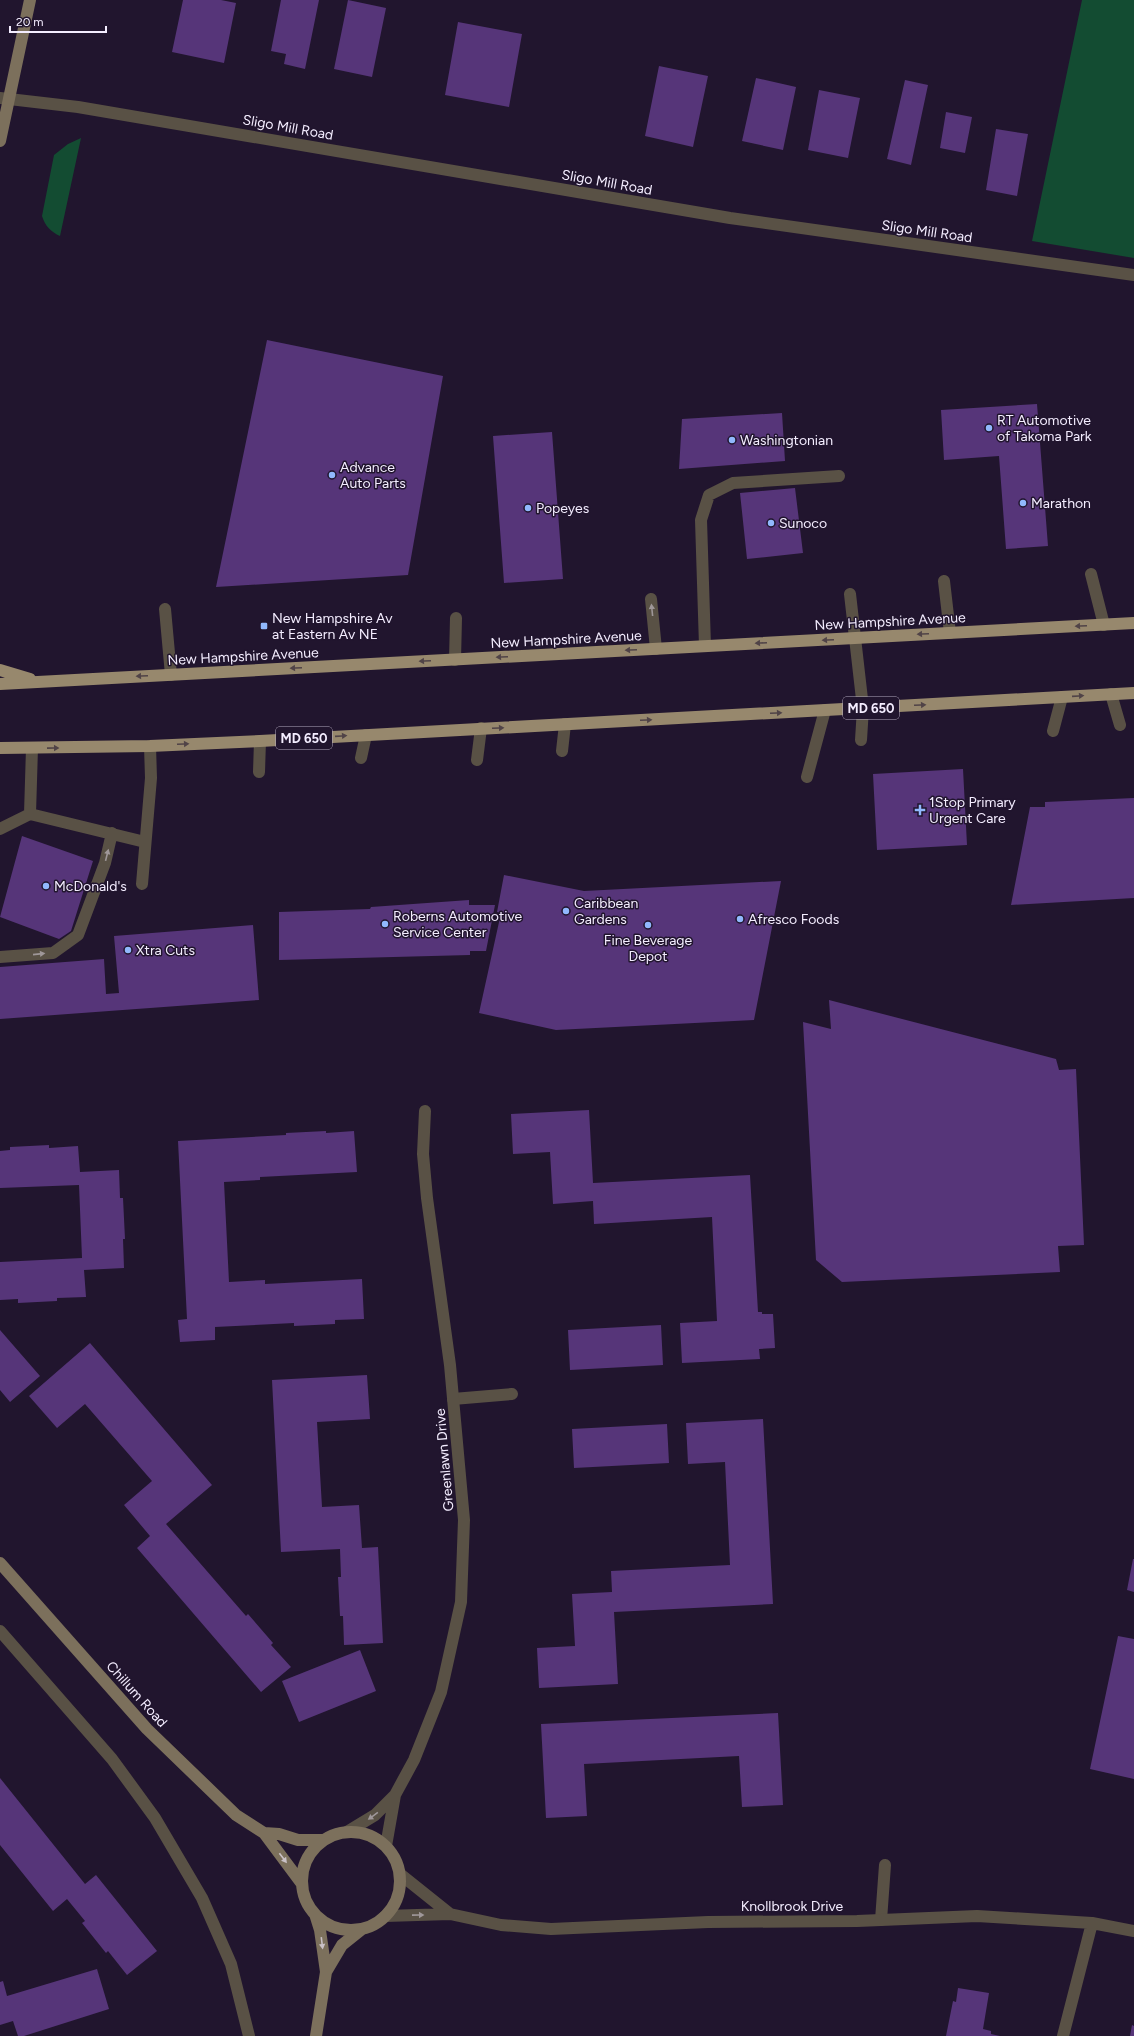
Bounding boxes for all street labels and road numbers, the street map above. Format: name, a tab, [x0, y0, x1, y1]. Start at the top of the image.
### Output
street label: Sligo Mill Road	[241, 111, 335, 144]
street label: Sligo Mill Road	[560, 166, 654, 199]
street label: Sligo Mill Road	[880, 217, 974, 246]
street label: New Hampshire Avenue	[814, 609, 966, 634]
street label: New Hampshire Avenue	[490, 627, 642, 652]
street label: New Hampshire Avenue	[167, 644, 319, 669]
road number: MD 650	[843, 697, 899, 719]
road number: MD 650	[276, 727, 332, 749]
street label: Greenlawn Drive	[432, 1407, 457, 1512]
street label: Chillum Road	[103, 1658, 171, 1731]
street label: Knollbrook Drive	[741, 1898, 844, 1915]

